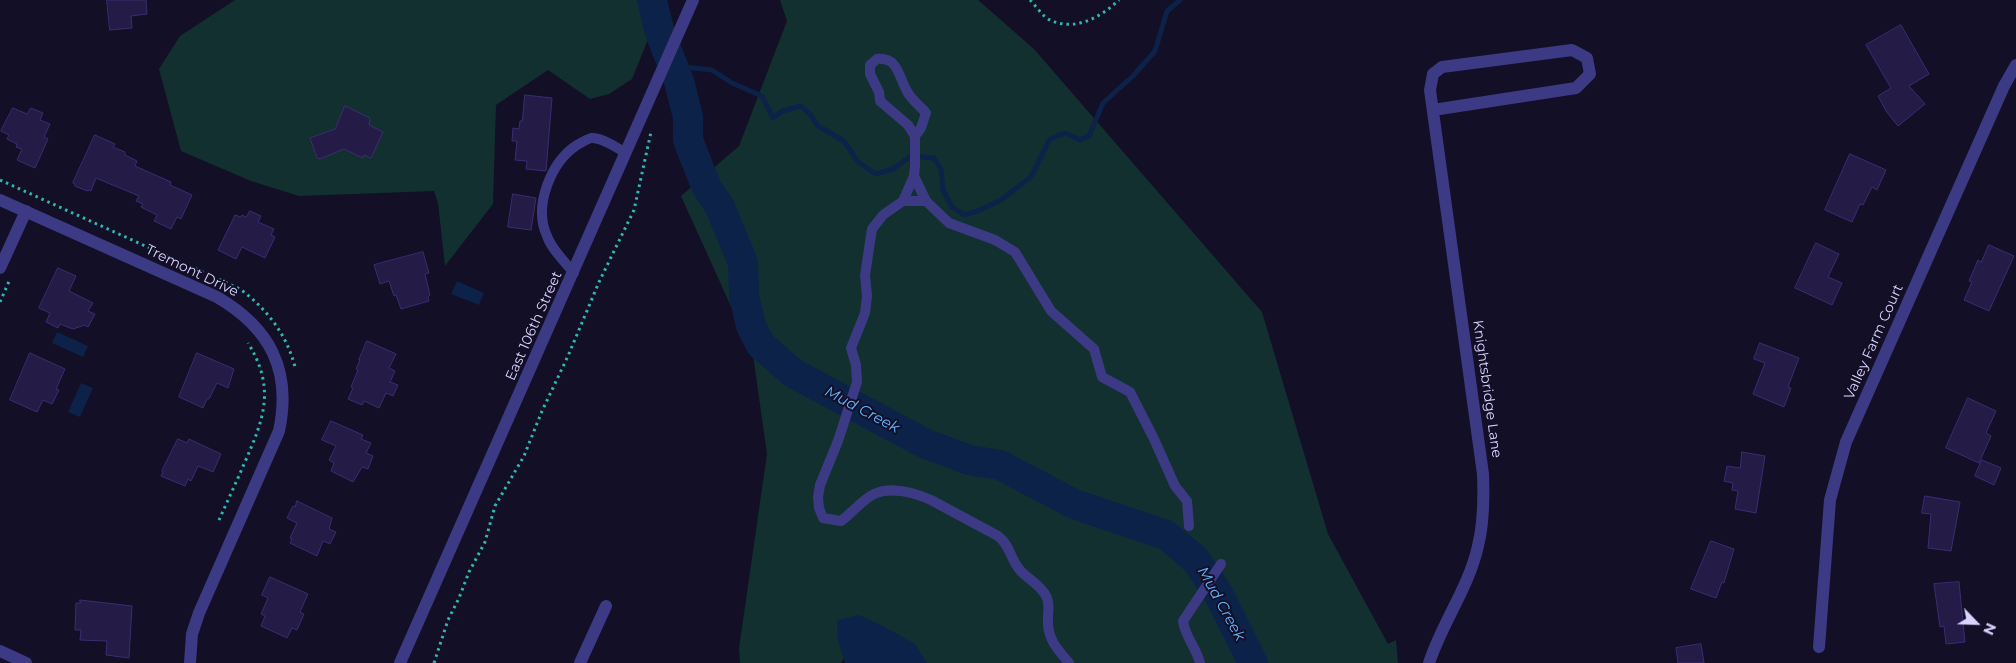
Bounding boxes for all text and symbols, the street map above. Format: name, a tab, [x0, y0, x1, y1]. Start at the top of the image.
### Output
street label: Tremont Drive	[143, 241, 241, 301]
street label: East 106th Street	[502, 269, 566, 383]
street label: Valley Farm Court	[1841, 282, 1907, 402]
street label: Knightsbridge Lane	[1469, 319, 1505, 459]
water label: Mud Creek	[822, 383, 902, 437]
water label: Mud Creek	[1193, 564, 1249, 644]
north arrow	[1951, 598, 2001, 648]
text: N	[1979, 620, 2000, 638]

